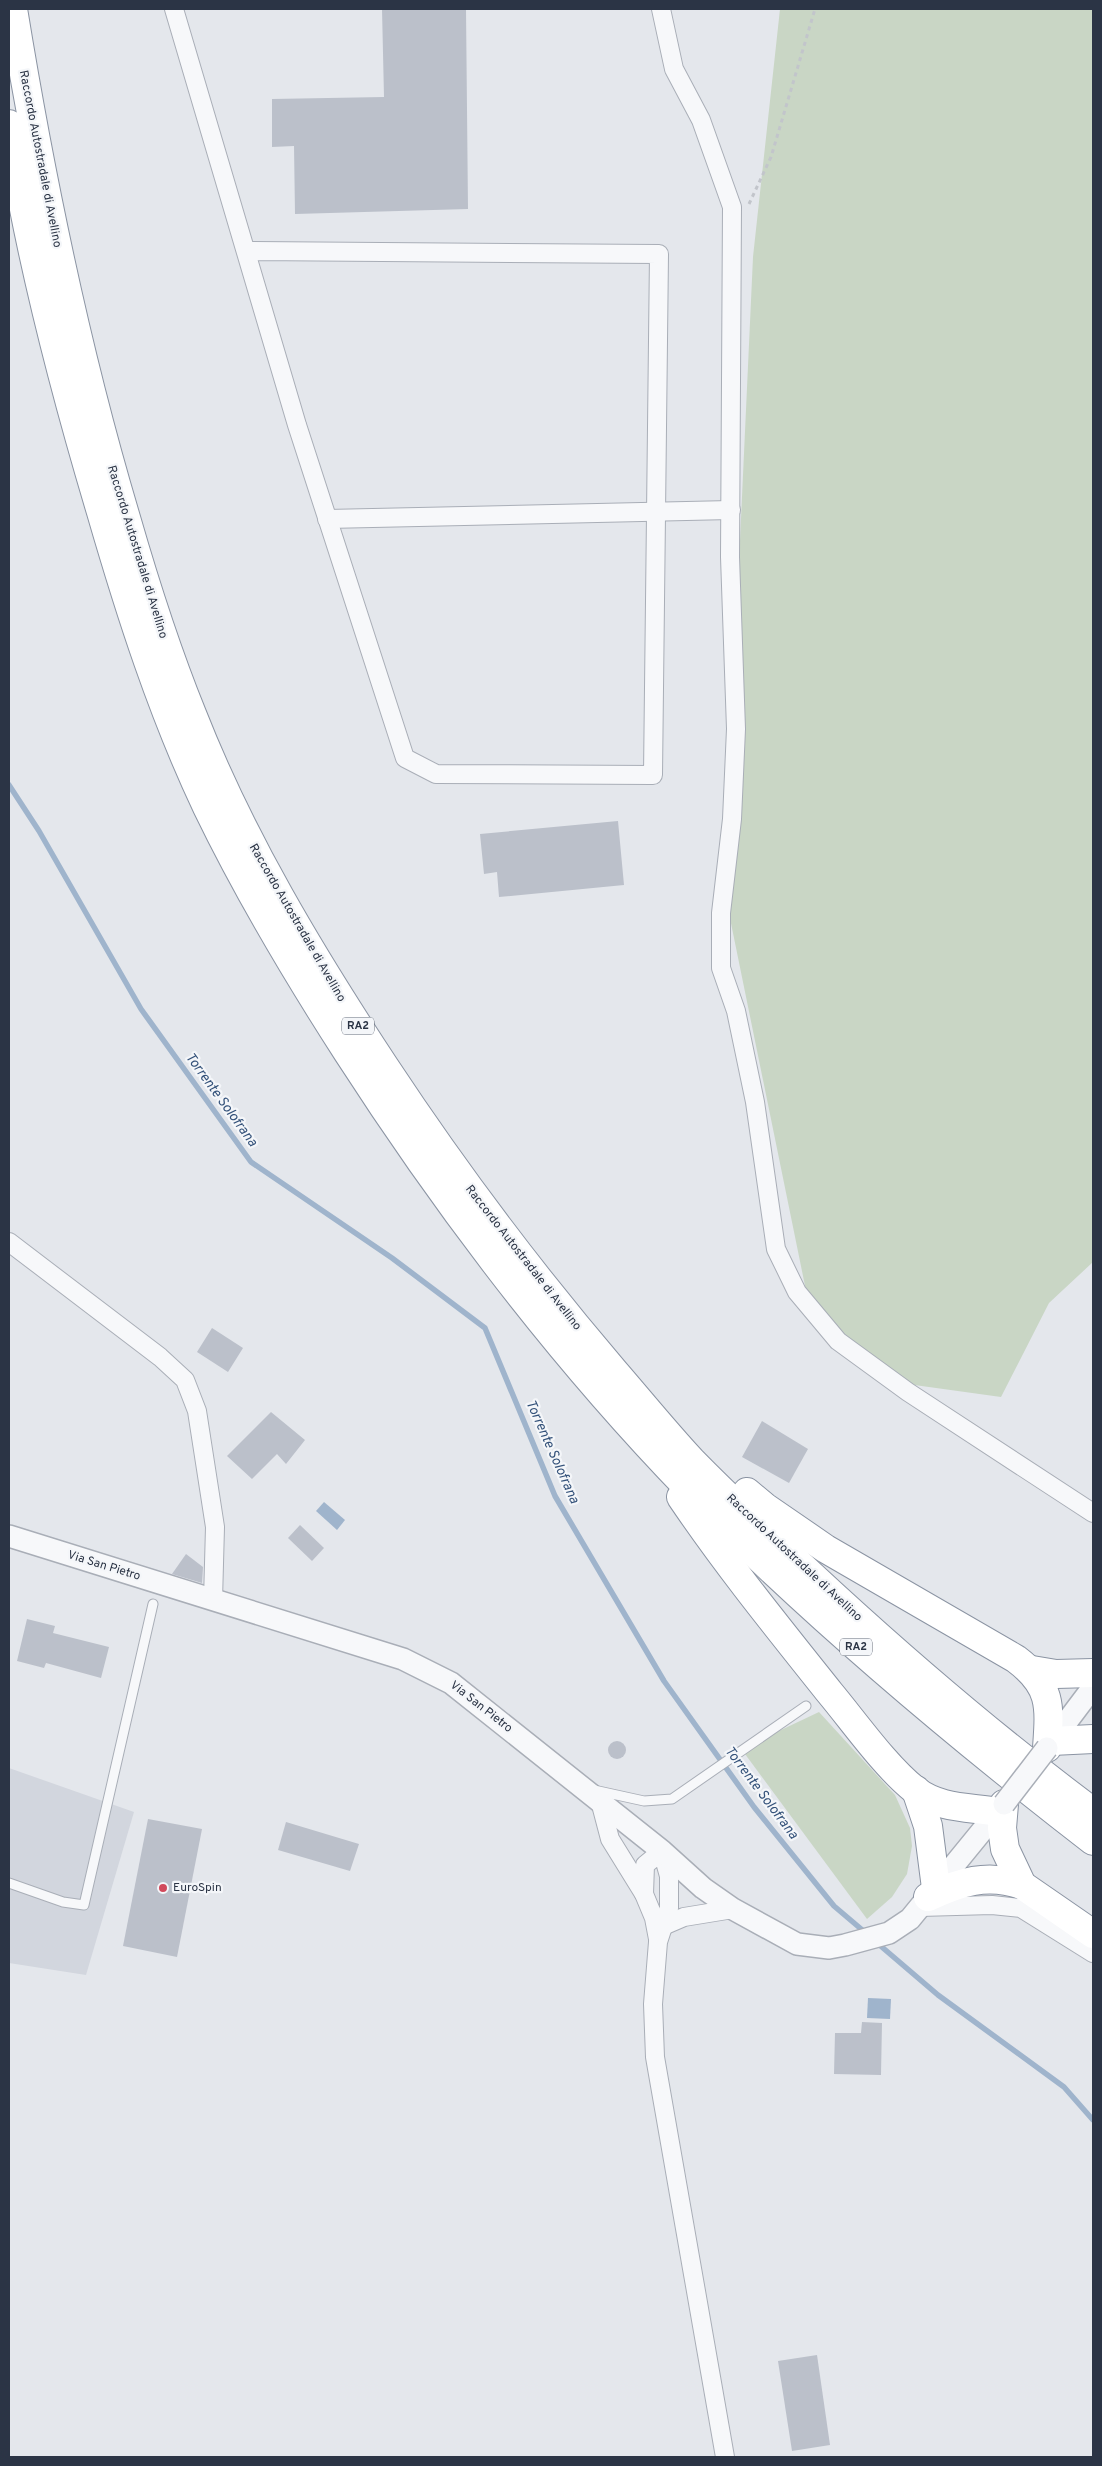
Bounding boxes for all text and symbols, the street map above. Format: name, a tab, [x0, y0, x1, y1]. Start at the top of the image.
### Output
street label: Raccordo Autostradale di Avellino	[15, 69, 65, 249]
street label: Raccordo Autostradale di Avellino	[103, 463, 171, 641]
street label: Raccordo Autostradale di Avellino	[245, 841, 349, 1005]
road number: RA2	[342, 1018, 374, 1034]
water label: Torrente Solofrana	[181, 1050, 261, 1151]
street label: Raccordo Autostradale di Avellino	[461, 1182, 585, 1334]
water label: Torrente Solofrana	[522, 1397, 583, 1507]
street label: Raccordo Autostradale di Avellino	[723, 1491, 866, 1626]
street label: Via San Pietro	[66, 1547, 143, 1585]
road number: RA2	[840, 1638, 872, 1655]
street label: Via San Pietro	[446, 1678, 516, 1737]
water label: Torrente Solofrana	[721, 1743, 802, 1843]
place label: EuroSpin	[173, 1880, 222, 1896]
marker: EuroSpin	[157, 1882, 169, 1894]

